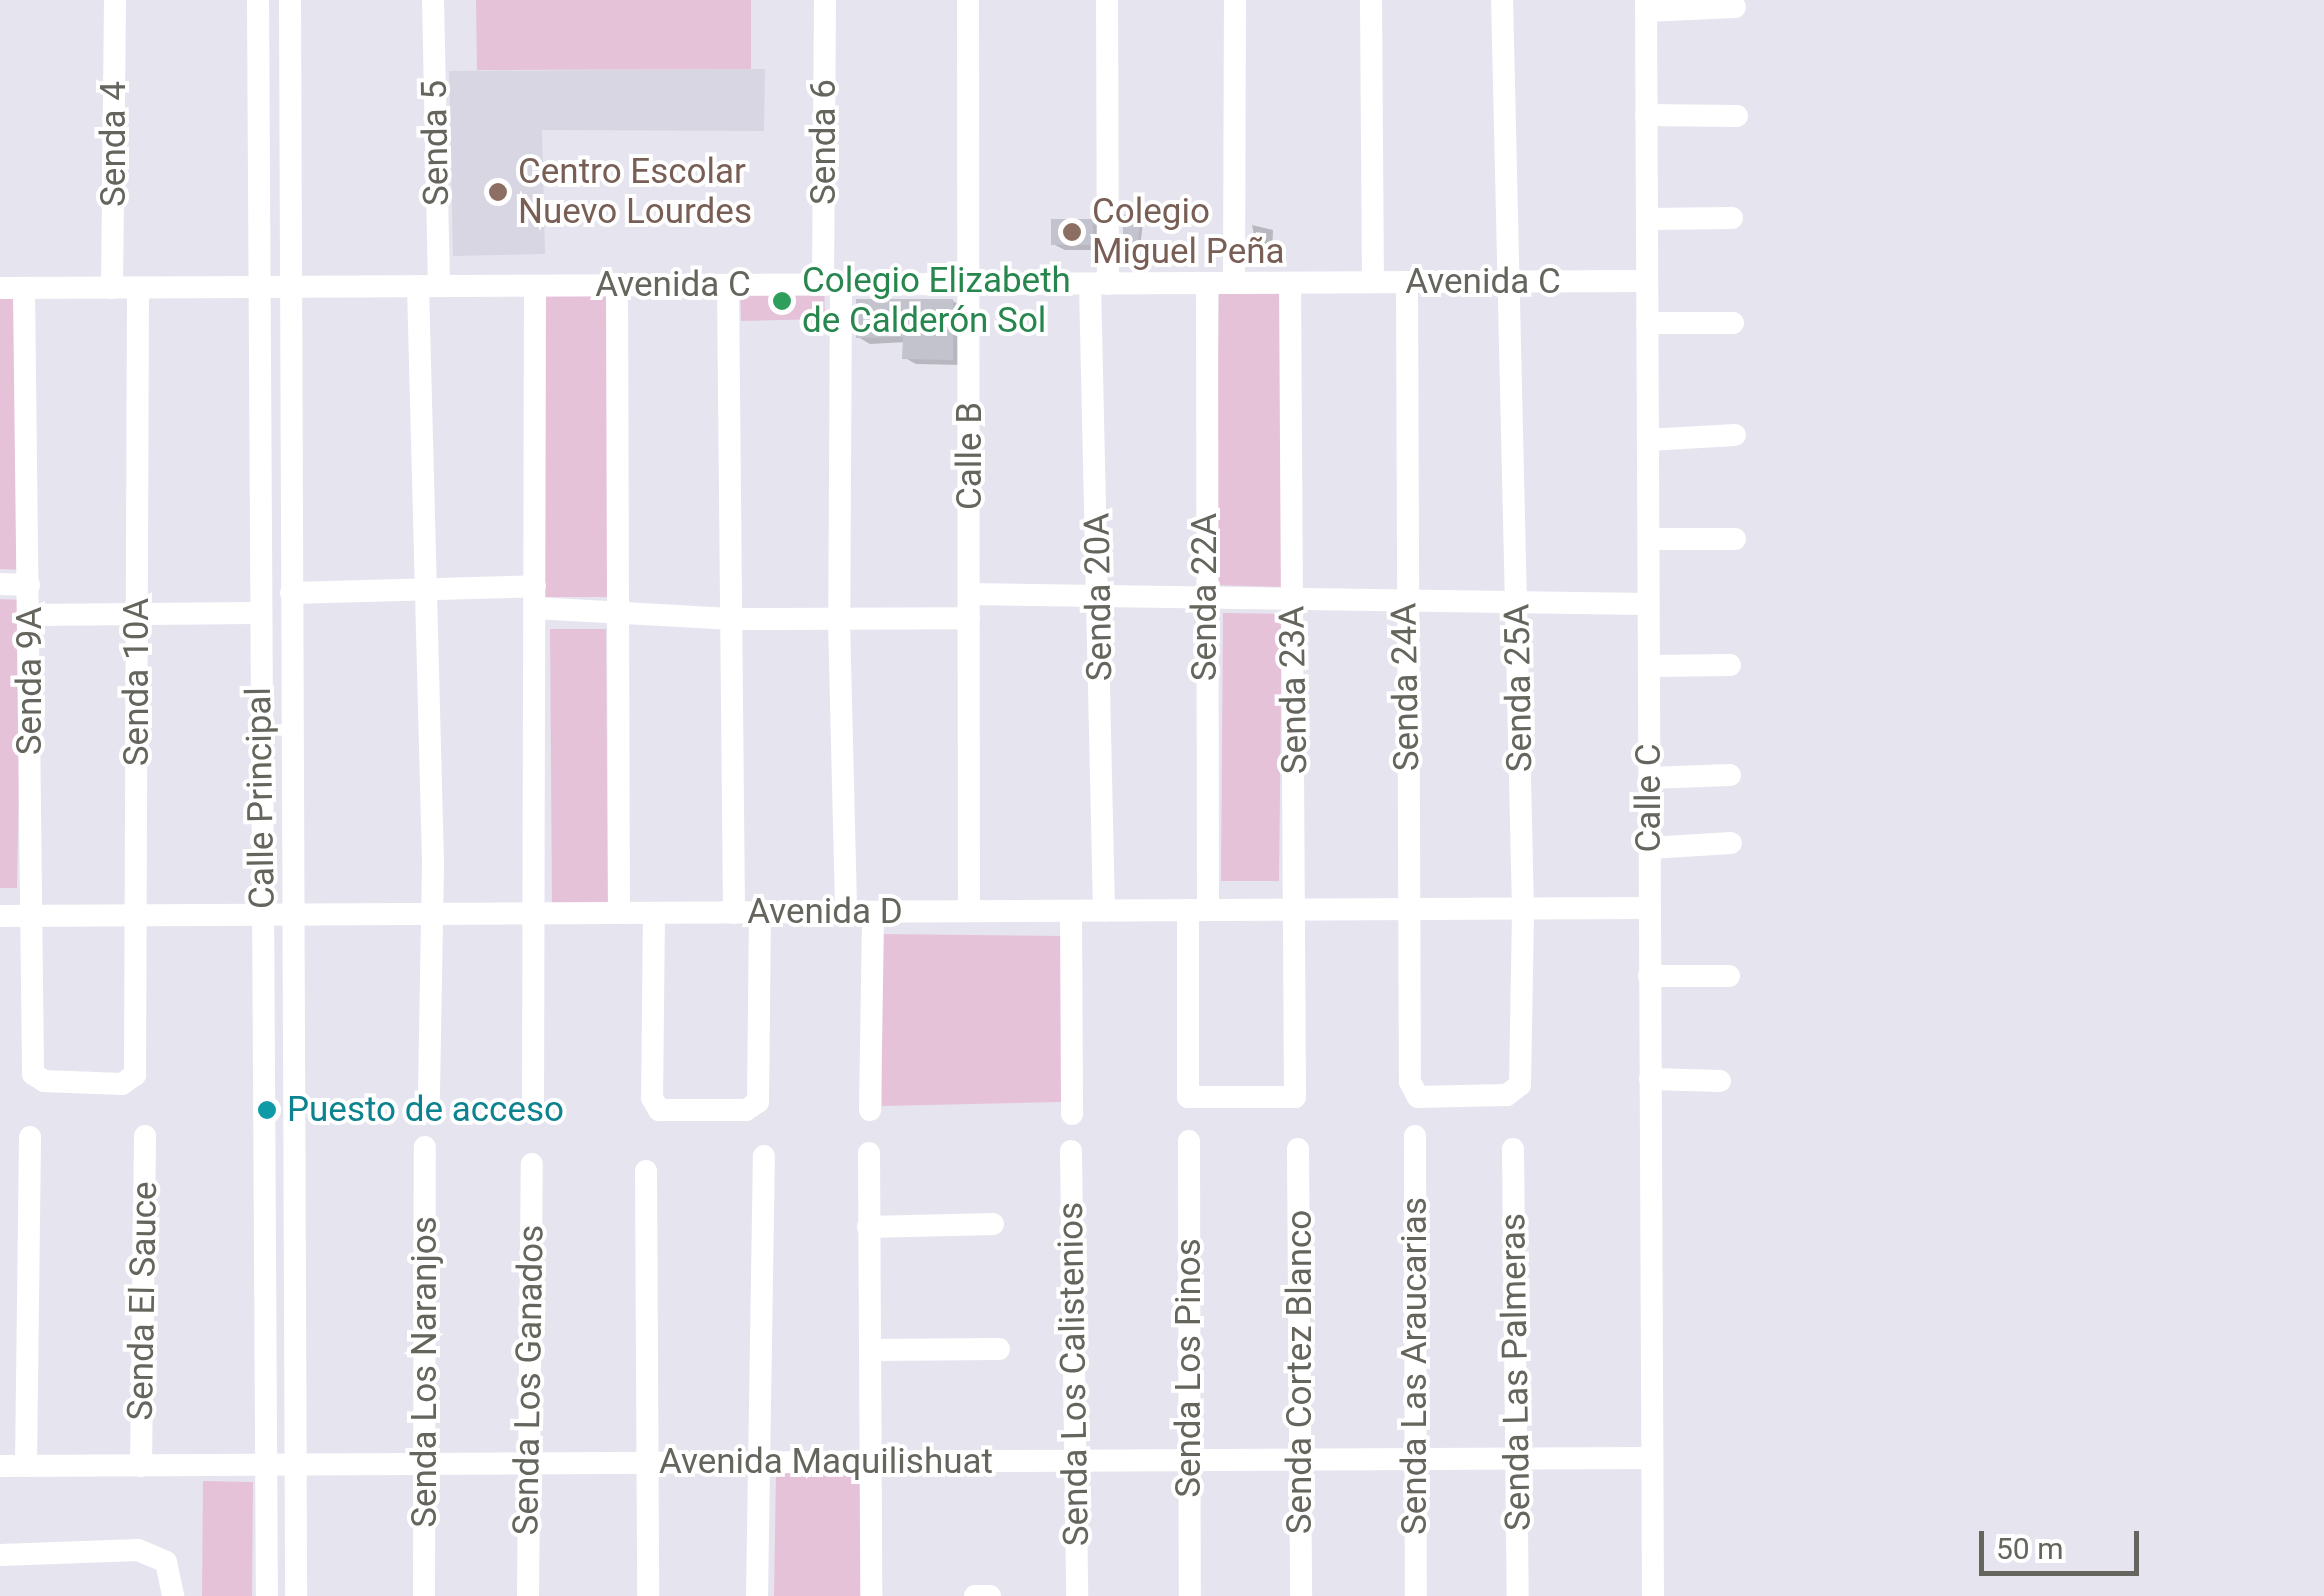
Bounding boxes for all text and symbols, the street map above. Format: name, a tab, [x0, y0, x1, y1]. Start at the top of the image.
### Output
street label: Senda 6	[803, 79, 845, 205]
street label: Senda 5	[414, 80, 458, 206]
street label: Senda 4	[93, 81, 135, 207]
place label: Centro Escolar Nuevo Lourdes	[518, 151, 752, 233]
marker: Centro Escolar Nuevo Lourdes	[487, 181, 509, 203]
place label: Colegio Miguel Peña	[1092, 191, 1285, 273]
marker: Colegio Miguel Peña	[1061, 221, 1083, 243]
place label: Colegio Elizabeth de Calderón Sol	[802, 260, 1071, 342]
street label: Avenida C	[1405, 261, 1561, 303]
street label: Avenida C	[595, 264, 751, 306]
marker: Colegio Elizabeth de Calderón Sol	[771, 290, 793, 312]
street label: Calle B	[949, 402, 991, 510]
street label: Senda 20A	[1077, 512, 1121, 682]
street label: Senda 22A	[1184, 513, 1226, 681]
street label: Senda 10A	[116, 598, 158, 766]
street label: Senda 24A	[1384, 602, 1428, 772]
street label: Senda 25A	[1497, 603, 1541, 773]
street label: Senda 23A	[1272, 605, 1316, 775]
street label: Senda 9A	[9, 607, 51, 755]
street label: Calle Principal	[238, 687, 284, 909]
street label: Calle C	[1628, 744, 1670, 852]
street label: Avenida D	[747, 891, 903, 933]
place label: Puesto de acceso	[287, 1089, 564, 1131]
marker: Puesto de acceso	[256, 1099, 278, 1121]
street label: Senda El Sauce	[120, 1181, 166, 1421]
street label: Senda Las Araucarias	[1394, 1197, 1436, 1535]
street label: Senda Los Calistenios	[1050, 1201, 1098, 1547]
street label: Senda Cortez Blanco	[1279, 1210, 1321, 1534]
street label: Senda Las Palmeras	[1492, 1213, 1540, 1531]
street label: Senda Los Naranjos	[404, 1216, 446, 1528]
street label: Senda Los Ganados	[505, 1224, 553, 1536]
street label: Senda Los Pinos	[1168, 1238, 1210, 1498]
street label: Avenida Maquilishuat	[659, 1441, 993, 1483]
scale bar	[1984, 1511, 2144, 1573]
text: 50 m	[1996, 1531, 2063, 1566]

